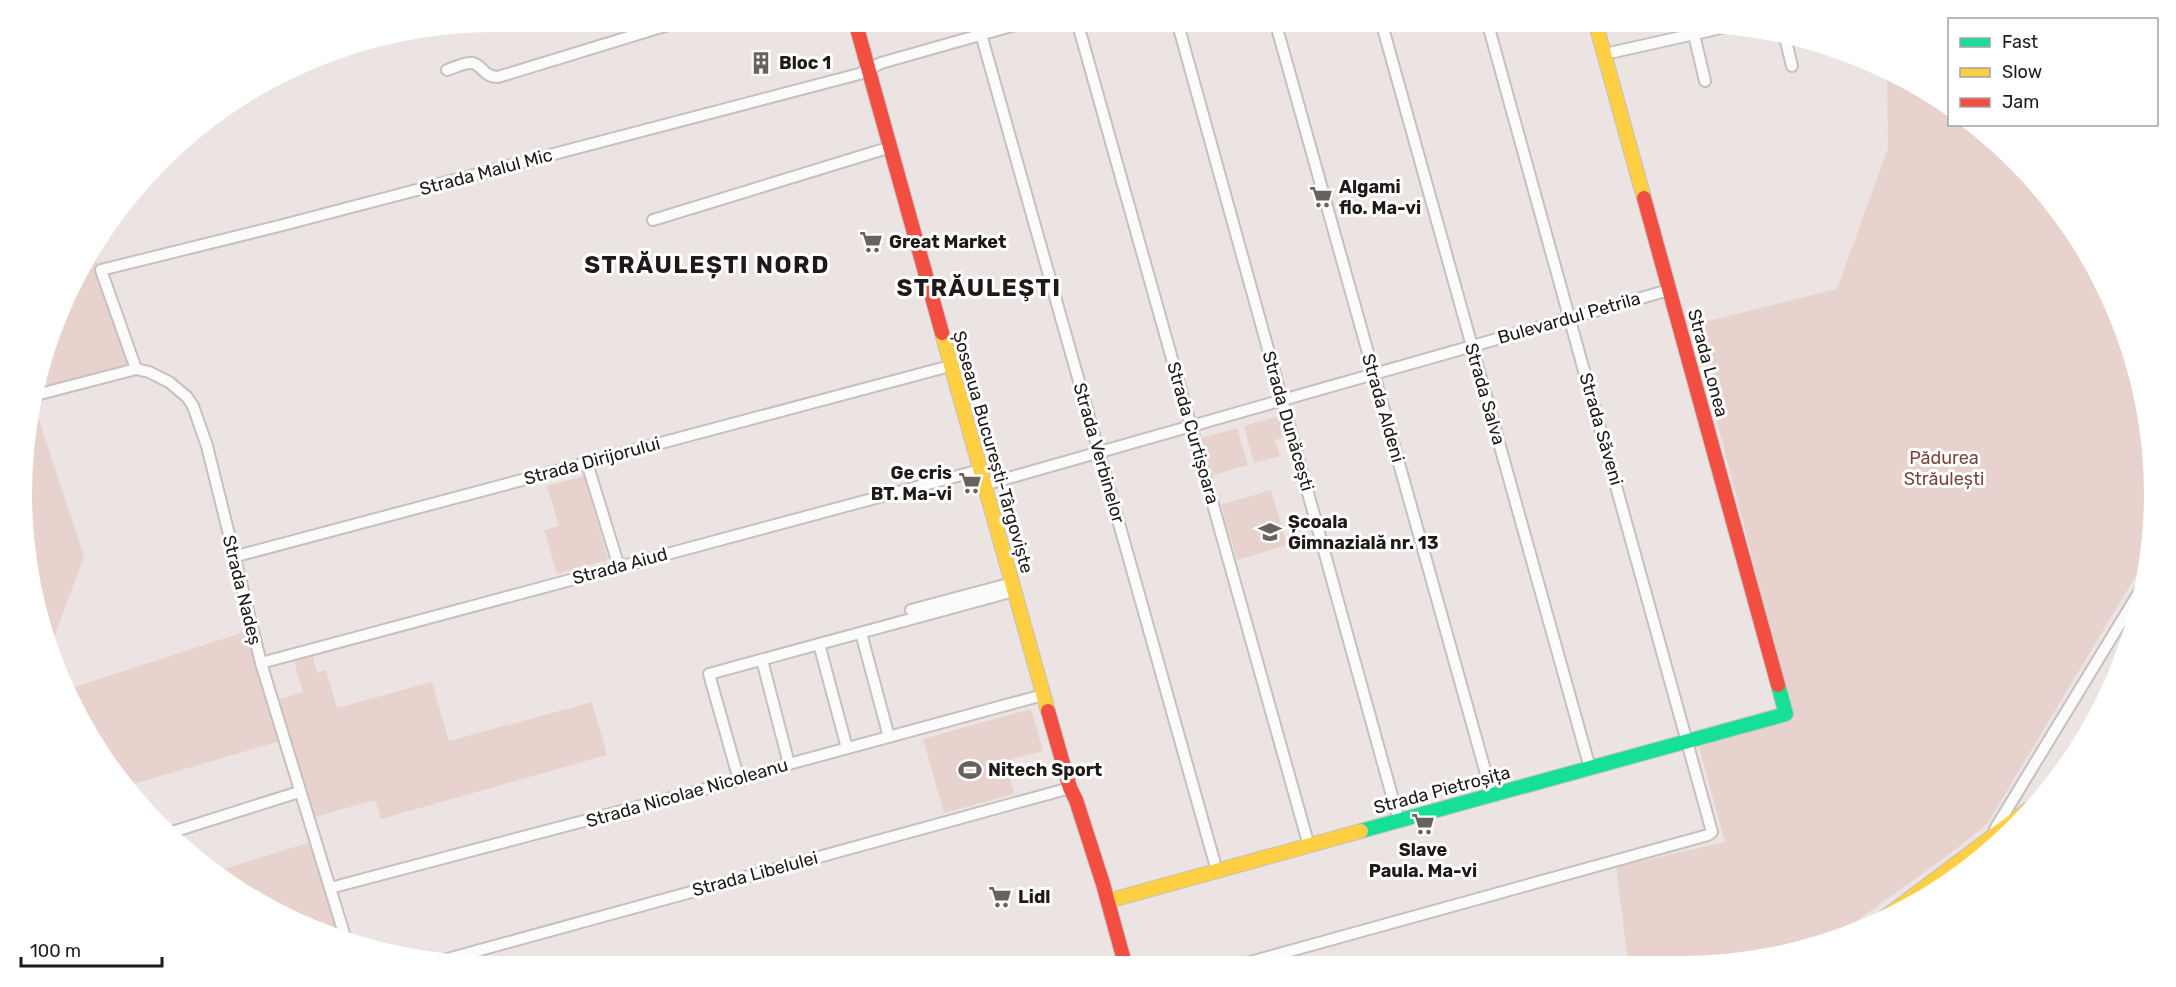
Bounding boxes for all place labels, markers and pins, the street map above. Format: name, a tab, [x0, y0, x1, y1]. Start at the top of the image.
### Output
building icon: Bloc 1	[748, 50, 774, 76]
place label: Bloc 1	[779, 52, 831, 74]
place label: Algami flo. Ma-vi	[1339, 176, 1421, 219]
supermarket icon: Algami flo. Ma-vi	[1308, 184, 1334, 210]
supermarket icon: Great Market	[858, 229, 884, 255]
place label: Great Market	[889, 231, 1006, 253]
place label: Ge cris BT. Ma-vi	[871, 462, 952, 505]
supermarket icon: Ge cris BT. Ma-vi	[957, 470, 983, 496]
place label: Școala Gimnazială nr. 13	[1288, 511, 1439, 554]
school or university icon: Școala Gimnazială nr. 13	[1257, 519, 1283, 545]
sports icon: Nitech Sport	[957, 757, 983, 783]
place label: Nitech Sport	[988, 759, 1102, 781]
supermarket icon: Slave Paula. Ma-vi	[1410, 811, 1436, 837]
place label: Slave Paula. Ma-vi	[1369, 839, 1477, 882]
supermarket icon: Lidl	[987, 884, 1013, 910]
place label: Lidl	[1018, 886, 1050, 908]

